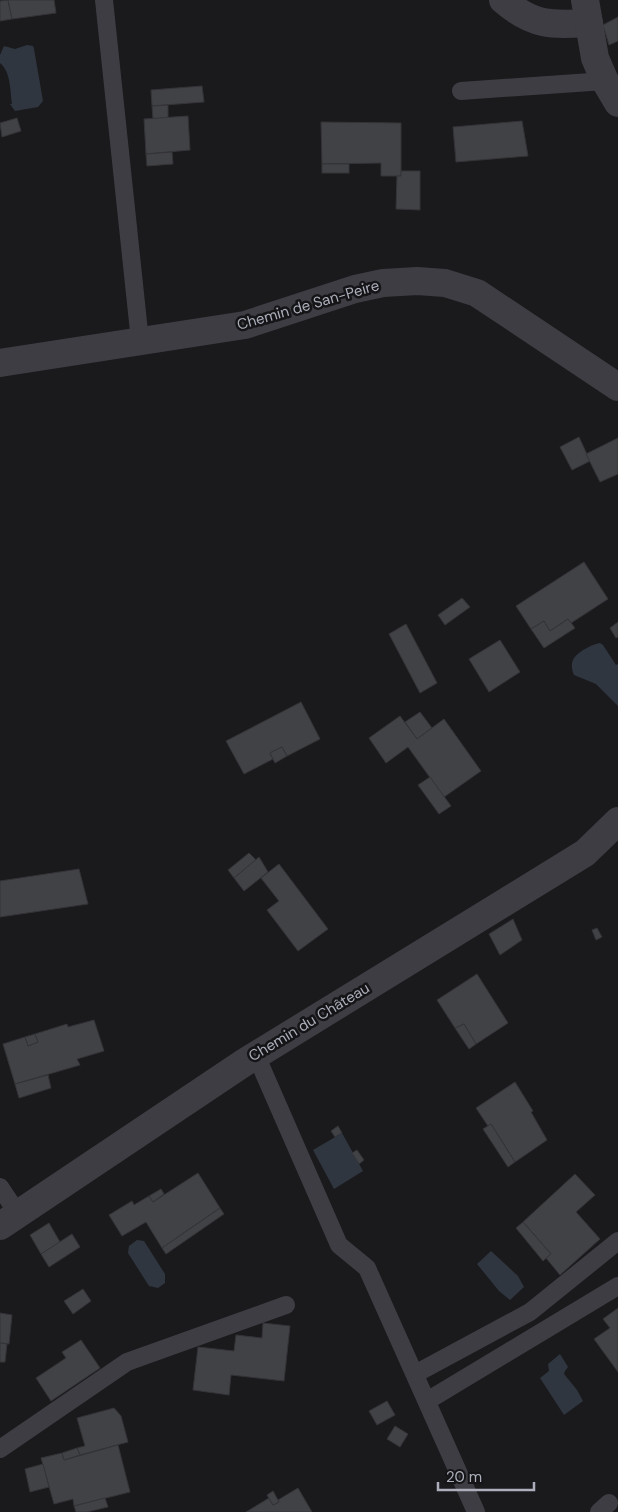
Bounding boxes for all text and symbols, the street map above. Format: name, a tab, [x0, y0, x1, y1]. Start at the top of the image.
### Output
street label: Chemin de San-Peire	[235, 275, 381, 335]
street label: Chemin du Château	[245, 978, 373, 1066]
scale bar	[438, 1460, 534, 1492]
text: 20 m	[446, 1467, 482, 1487]

